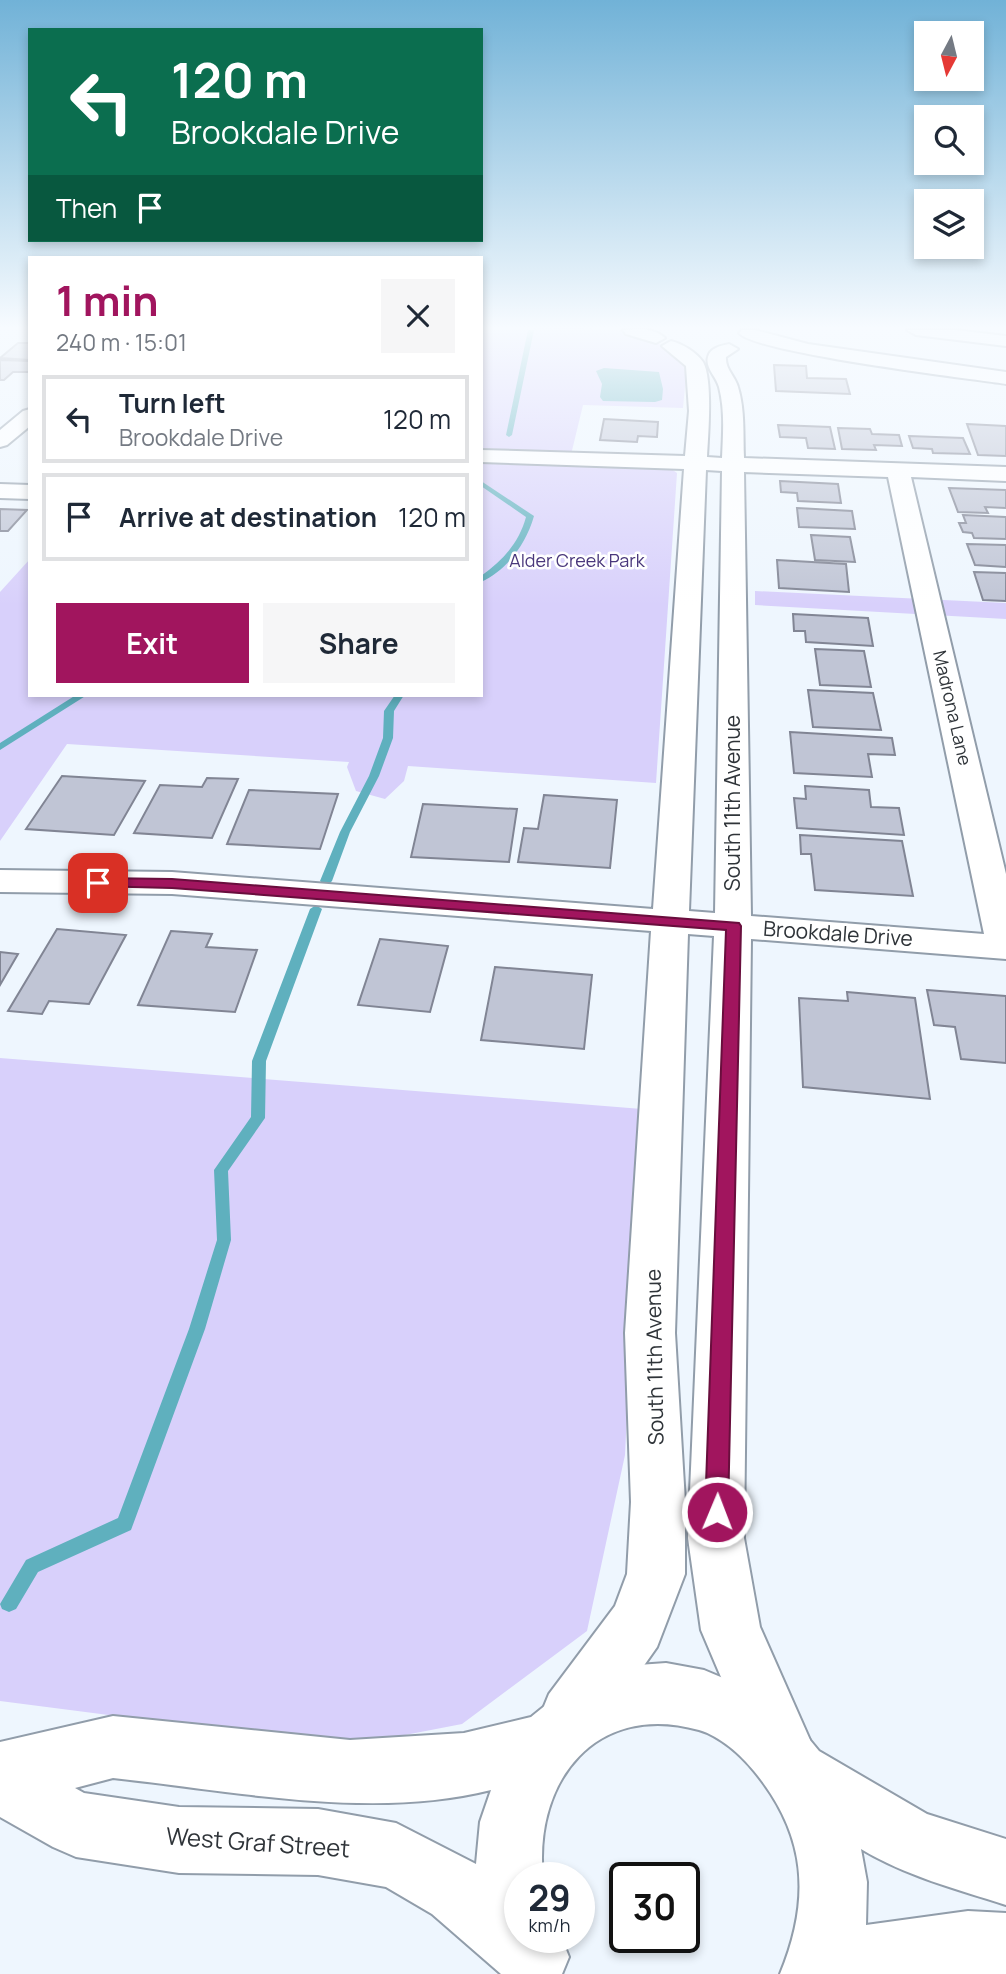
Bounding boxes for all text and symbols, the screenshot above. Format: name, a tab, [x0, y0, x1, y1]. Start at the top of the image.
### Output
north arrow	[914, 21, 984, 91]
map controls	[914, 21, 984, 259]
text: 120 m	[171, 46, 308, 113]
icon: left	[56, 56, 147, 147]
button: search	[914, 105, 984, 175]
text: Brookdale Drive	[171, 110, 399, 154]
icon: arrive	[131, 189, 169, 227]
button: layers	[914, 189, 984, 259]
text: Then	[56, 190, 117, 226]
text: 1 min	[56, 271, 159, 329]
button: close	[381, 279, 455, 353]
text: 240 m · 15:01	[56, 326, 187, 358]
text: Turn left	[119, 385, 226, 421]
icon: left	[60, 400, 98, 438]
text: 120 m	[383, 401, 451, 437]
text: Brookdale Drive	[119, 421, 283, 453]
icon: arrive	[60, 498, 98, 536]
text: Arrive at destination	[119, 499, 377, 535]
text: 120 m	[398, 499, 466, 535]
park label: Alder Creek Park	[509, 548, 646, 572]
button: Exit	[56, 603, 249, 683]
button: Share	[263, 603, 455, 683]
street label: Madrona Lane	[928, 648, 978, 768]
street label: South 11th Avenue	[718, 715, 746, 891]
pin	[68, 853, 128, 913]
icon: arrive	[79, 864, 117, 902]
street label: Brookdale Drive	[762, 914, 914, 952]
street label: South 11th Avenue	[638, 1269, 670, 1445]
position arrow	[680, 1475, 754, 1549]
street label: West Graf Street	[165, 1819, 351, 1864]
speed limit sign: 30	[609, 1862, 700, 1953]
text: 29	[528, 1874, 571, 1922]
text: km/h	[529, 1913, 570, 1937]

